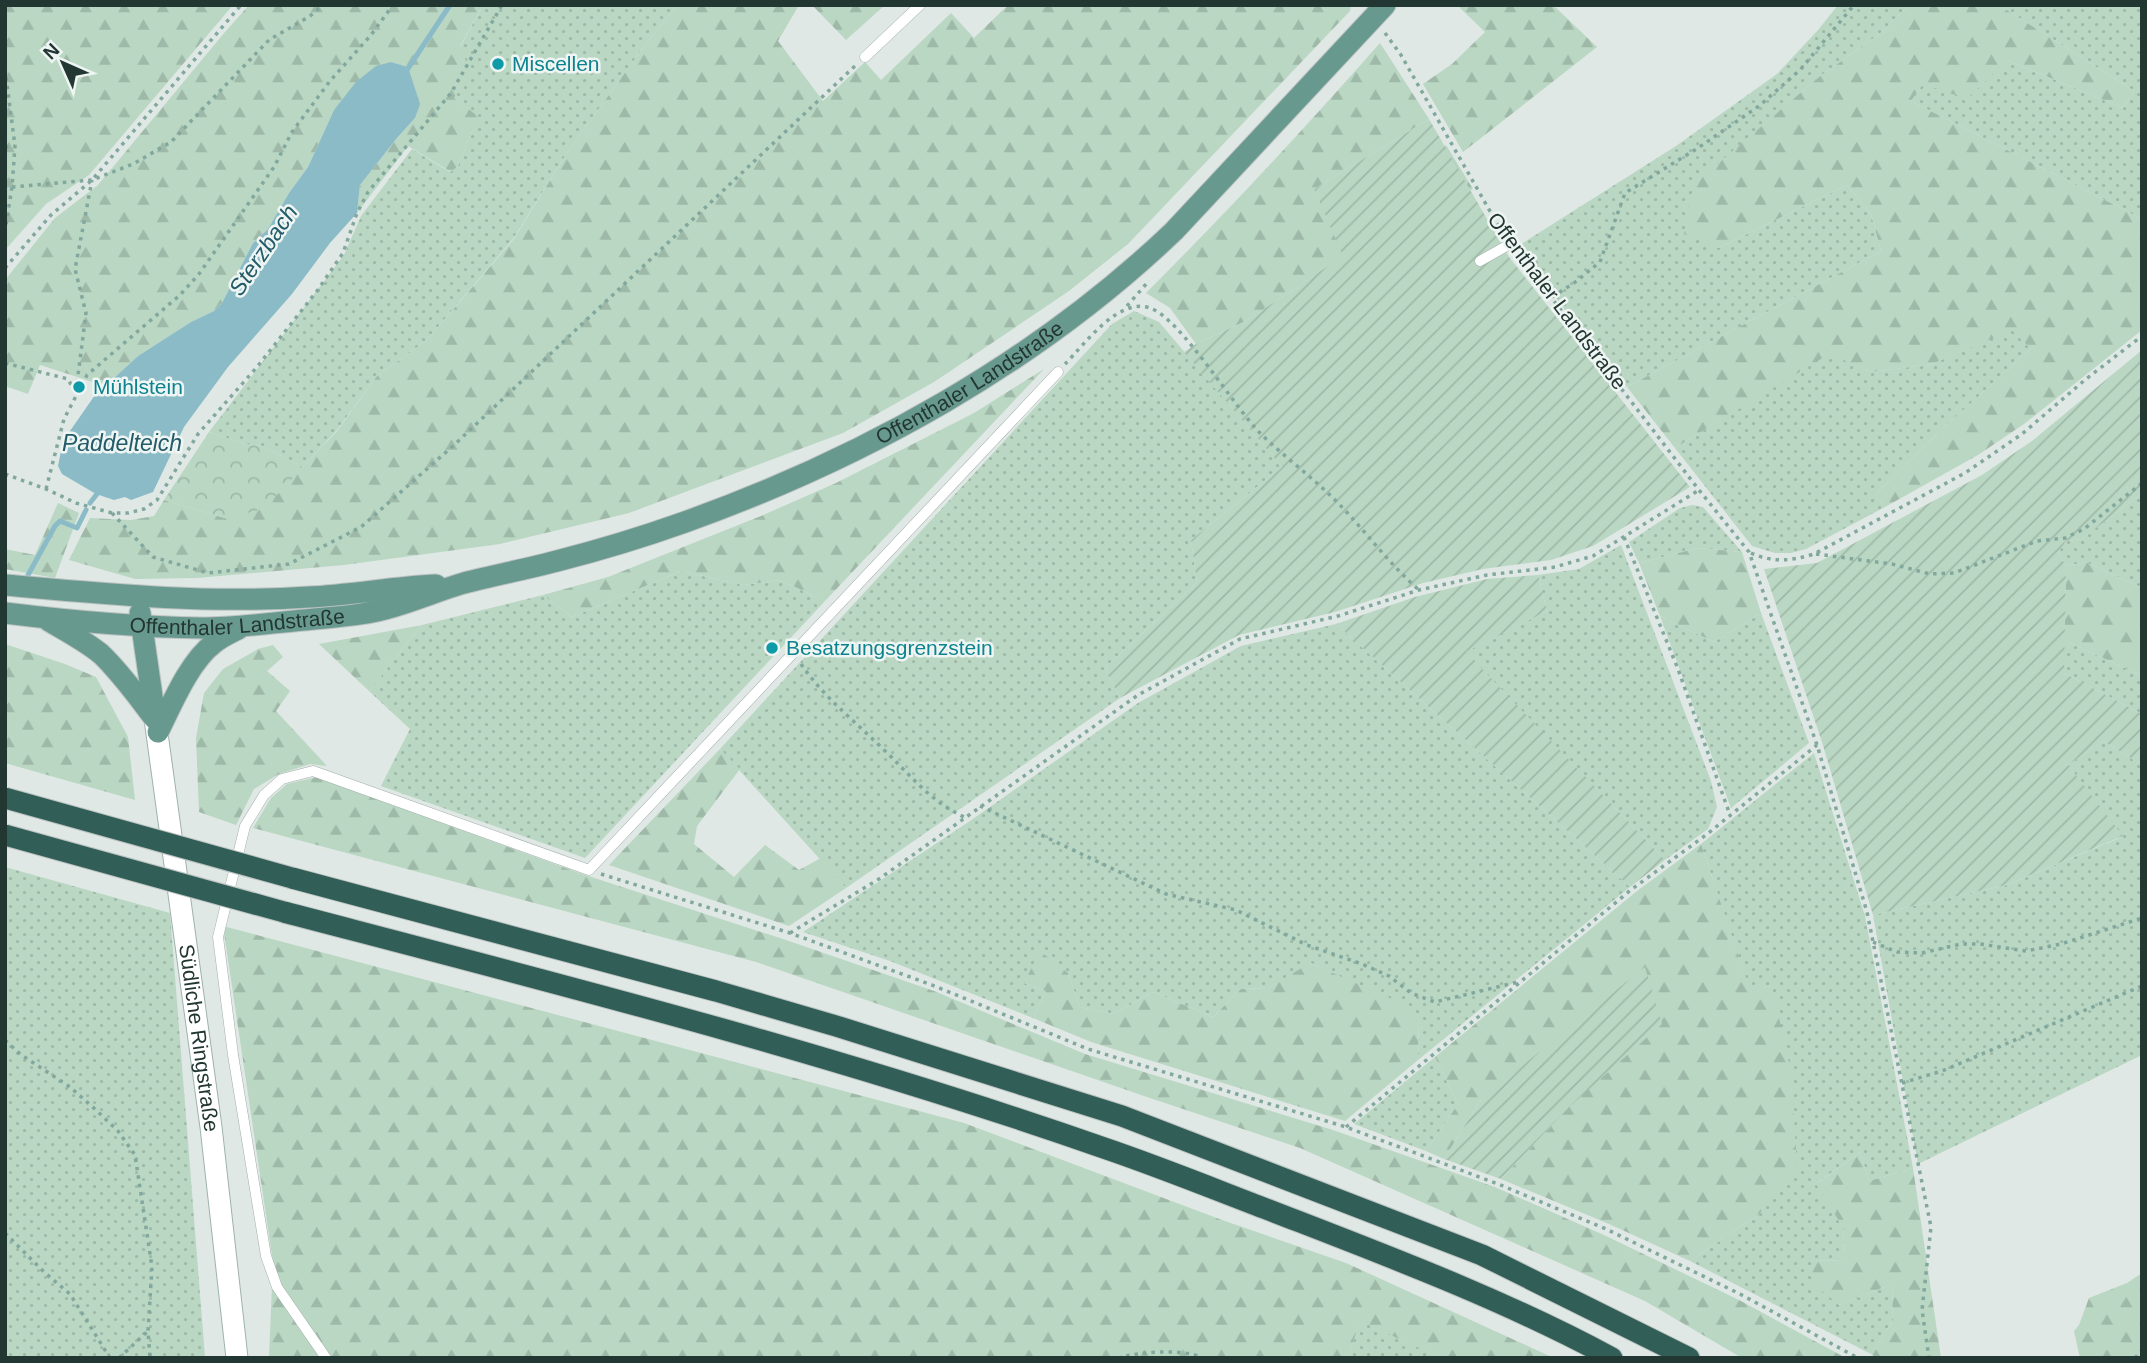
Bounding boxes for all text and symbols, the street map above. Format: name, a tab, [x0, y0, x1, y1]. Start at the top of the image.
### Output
north arrow	[28, 28, 98, 98]
text: N	[39, 39, 64, 64]
place label: Miscellen	[512, 52, 600, 75]
marker: Miscellen	[490, 56, 506, 72]
water label: Sterzbach	[223, 200, 303, 300]
street label: Offenthaler Landstraße	[1483, 208, 1631, 394]
street label: Offenthaler Landstraße	[872, 316, 1067, 449]
place label: Mühlstein	[93, 375, 183, 398]
marker: Mühlstein	[71, 379, 87, 395]
water label: Paddelteich	[62, 430, 182, 456]
street label: Offenthaler Landstraße	[129, 604, 346, 639]
place label: Besatzungsgrenzstein	[786, 636, 993, 659]
marker: Besatzungsgrenzstein	[764, 640, 780, 656]
street label: Südliche Ringstraße	[175, 943, 224, 1133]

